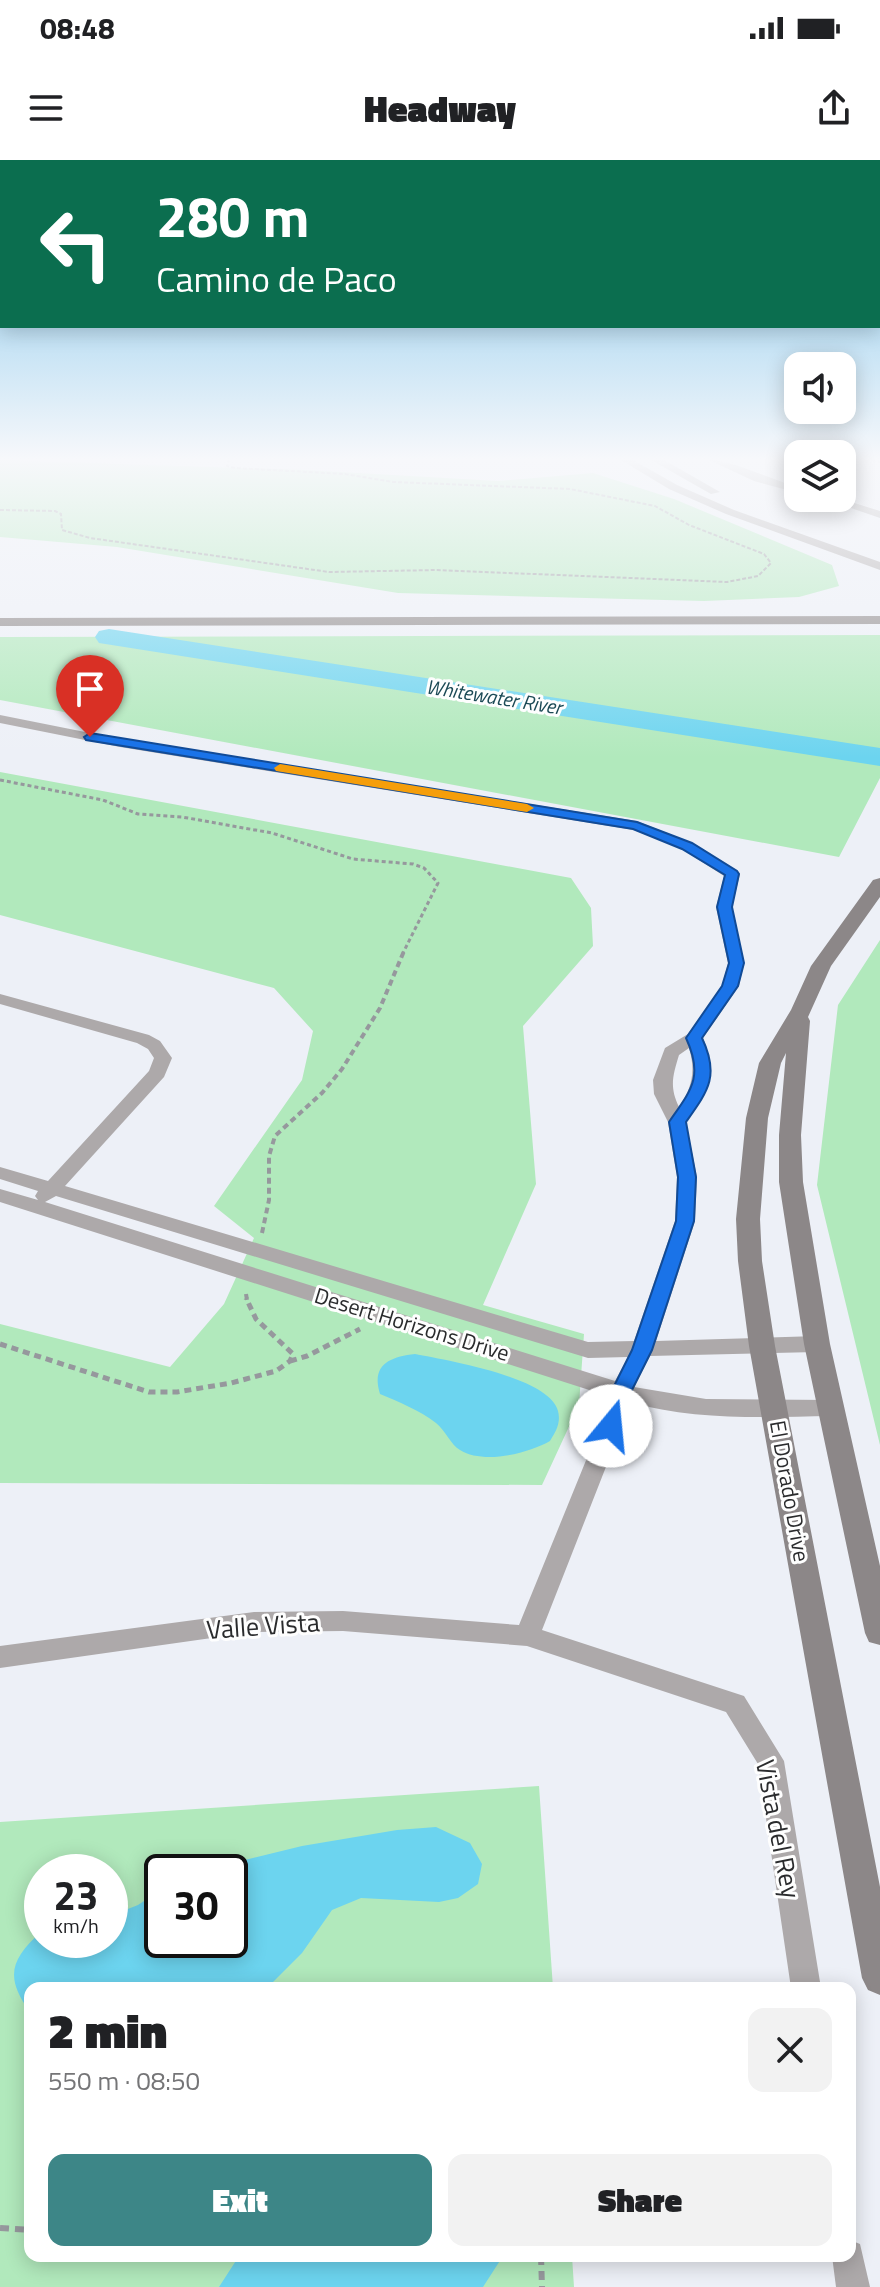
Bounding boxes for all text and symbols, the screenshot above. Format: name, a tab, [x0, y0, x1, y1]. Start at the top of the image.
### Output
text: 08:48	[40, 5, 115, 51]
text: Headway	[364, 81, 516, 136]
icon: menu	[24, 86, 68, 130]
icon: share	[812, 86, 856, 130]
text: 280 m	[156, 174, 309, 259]
icon: left	[24, 192, 128, 296]
text: Camino de Paco	[156, 251, 397, 306]
map controls	[784, 352, 856, 512]
button: sound	[784, 352, 856, 424]
button: layers	[784, 440, 856, 512]
pin	[56, 655, 124, 737]
icon: arrive	[68, 667, 112, 711]
water label: Whitewater River	[424, 671, 567, 723]
street label: Desert Horizons Drive	[310, 1278, 514, 1370]
position arrow	[569, 1384, 653, 1468]
street label: El Dorado Drive	[761, 1418, 819, 1564]
street label: Valle Vista	[205, 1602, 321, 1649]
street label: Vista del Rey	[746, 1756, 811, 1902]
speed limit sign: 30	[144, 1854, 248, 1958]
text: 23	[54, 1865, 98, 1926]
text: km/h	[53, 1910, 99, 1941]
text: 2 min	[48, 1994, 167, 2067]
button: close	[748, 2008, 832, 2092]
text: 550 m · 08:50	[48, 2061, 200, 2100]
button: Exit	[48, 2154, 432, 2246]
button: Share	[448, 2154, 832, 2246]

